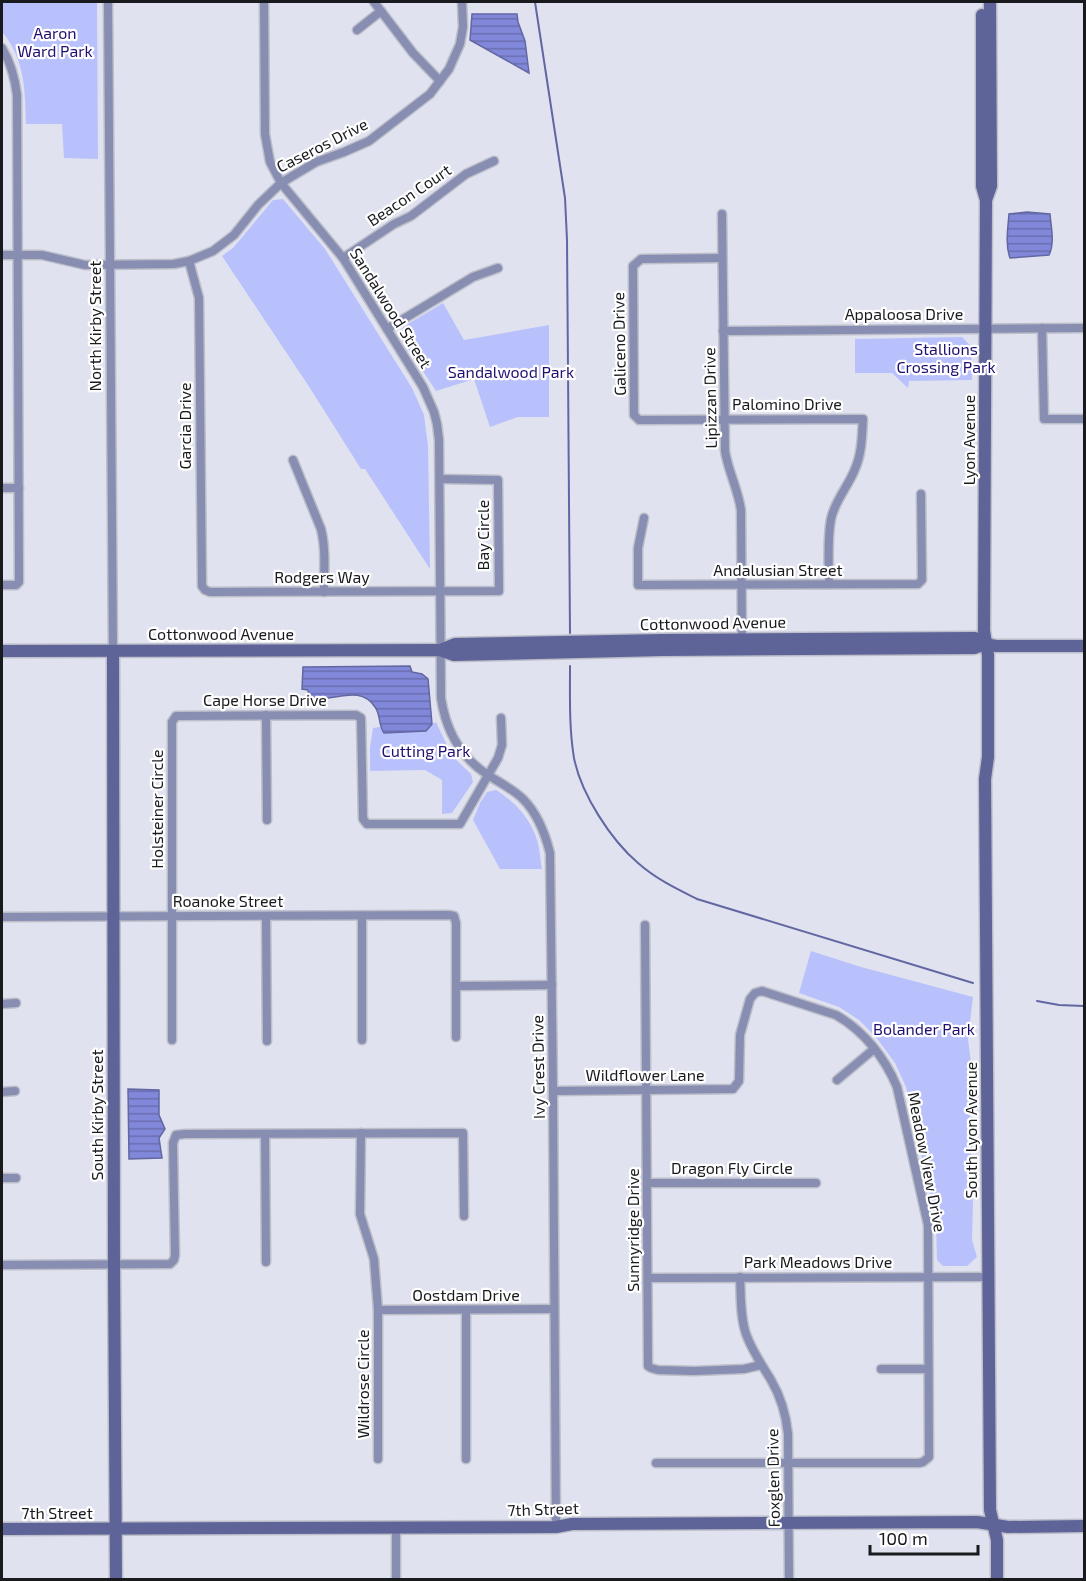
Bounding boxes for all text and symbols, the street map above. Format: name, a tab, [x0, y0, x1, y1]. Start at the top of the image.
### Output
park label: Aaron Ward Park	[17, 23, 93, 60]
street label: Caseros Drive	[273, 113, 370, 176]
street label: Beacon Court	[363, 160, 454, 230]
street label: Sandalwood Street	[347, 244, 436, 371]
street label: North Kirby Street	[85, 261, 104, 391]
street label: Galiceno Drive	[608, 292, 629, 396]
street label: Appaloosa Drive	[845, 304, 963, 323]
park label: Stallions Crossing Park	[896, 339, 996, 376]
street label: Lipizzan Drive	[699, 347, 720, 449]
park label: Sandalwood Park	[448, 362, 574, 381]
street label: Garcia Drive	[175, 382, 194, 470]
street label: Palomino Drive	[732, 394, 842, 413]
street label: Lyon Avenue	[959, 395, 978, 485]
street label: Bay Circle	[473, 500, 492, 570]
street label: Andalusian Street	[713, 560, 843, 579]
street label: Rodgers Way	[274, 567, 370, 586]
street label: Cottonwood Avenue	[640, 612, 786, 633]
street label: Cottonwood Avenue	[148, 624, 294, 643]
street label: Cape Horse Drive	[203, 690, 327, 709]
park label: Cutting Park	[382, 741, 470, 760]
street label: Holsteiner Circle	[147, 749, 166, 869]
street label: Roanoke Street	[173, 891, 283, 910]
street label: Ivy Crest Drive	[527, 1015, 548, 1119]
park label: Bolander Park	[873, 1019, 975, 1038]
street label: South Kirby Street	[87, 1049, 106, 1181]
street label: South Lyon Avenue	[961, 1062, 980, 1198]
street label: Wildflower Lane	[585, 1065, 705, 1084]
street label: Meadow View Drive	[905, 1090, 950, 1234]
street label: Dragon Fly Circle	[671, 1158, 793, 1177]
street label: Sunnyridge Drive	[623, 1168, 642, 1292]
street label: Park Meadows Drive	[744, 1252, 892, 1271]
street label: Oostdam Drive	[412, 1285, 520, 1304]
street label: Wildrose Circle	[353, 1329, 372, 1439]
street label: Foxglen Drive	[762, 1428, 783, 1528]
street label: 7th Street	[507, 1498, 579, 1519]
street label: 7th Street	[21, 1503, 93, 1522]
scale bar	[870, 1518, 978, 1556]
text: 100 m	[879, 1527, 928, 1549]

